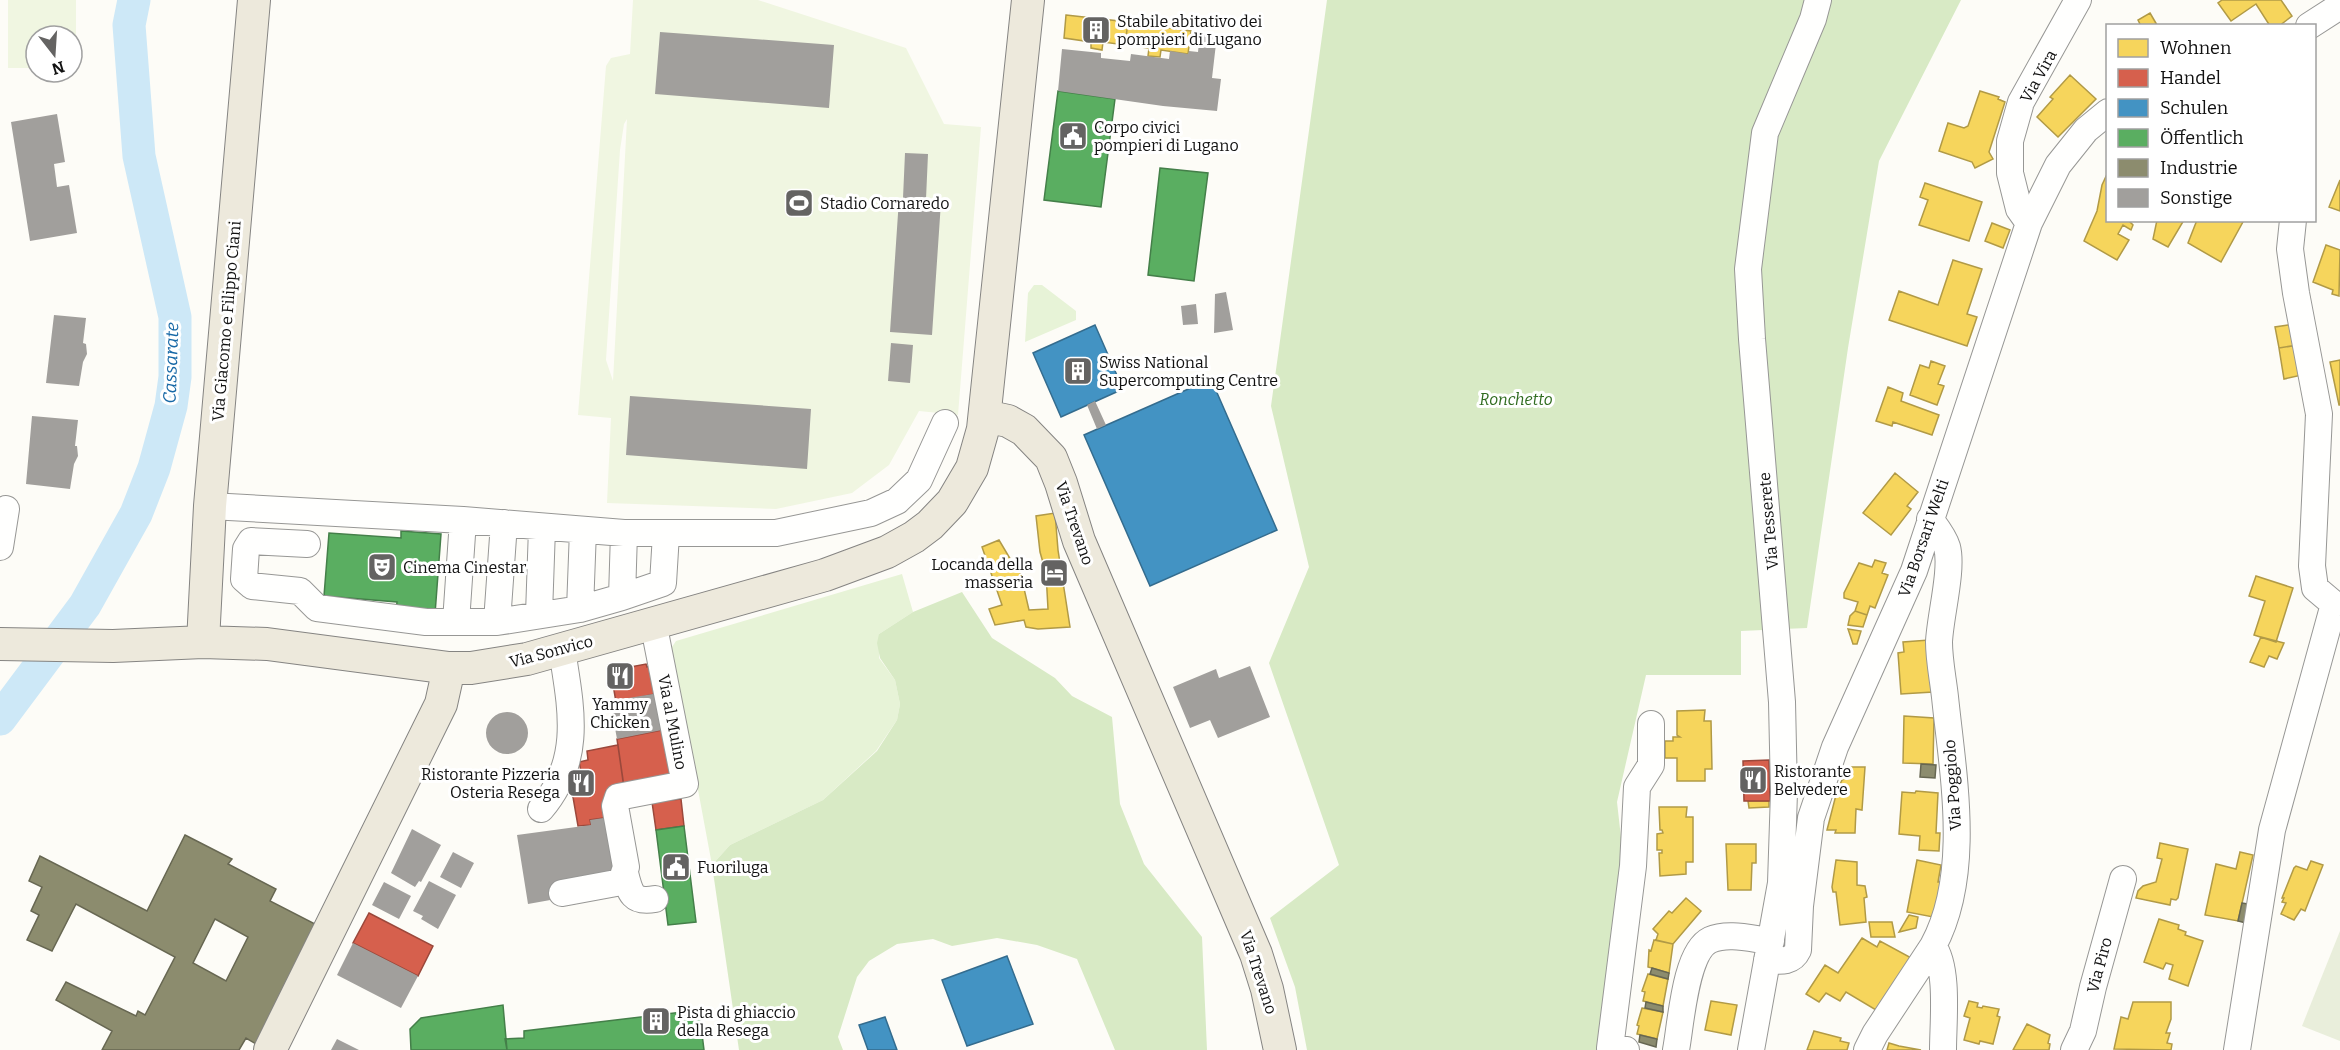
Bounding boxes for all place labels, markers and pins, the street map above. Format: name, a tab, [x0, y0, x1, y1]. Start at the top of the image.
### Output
place label: Stabile abitativo dei pompieri di Lugano	[1117, 12, 1263, 49]
building icon: Stabile abitativo dei pompieri di Lugano	[1080, 14, 1112, 46]
place label: Corpo civici pompieri di Lugano	[1094, 118, 1239, 155]
public building icon: Corpo civici pompieri di Lugano	[1057, 120, 1089, 152]
sports icon: Stadio Cornaredo	[783, 187, 815, 219]
place label: Stadio Cornaredo	[820, 194, 949, 213]
place label: Swiss National Supercomputing Centre	[1099, 353, 1278, 390]
building icon: Swiss National Supercomputing Centre	[1062, 355, 1094, 387]
theatre icon: Cinema Cinestar	[366, 551, 398, 583]
place label: Locanda della masseria	[931, 555, 1033, 592]
hotel icon: Locanda della masseria	[1038, 557, 1070, 589]
place label: Cinema Cinestar	[403, 558, 526, 577]
restaurant icon: Yammy Chicken	[604, 660, 636, 692]
place label: Yammy Chicken	[590, 695, 650, 732]
place label: Ristorante Belvedere	[1774, 762, 1851, 799]
restaurant icon: Ristorante Belvedere	[1737, 764, 1769, 796]
place label: Ristorante Pizzeria Osteria Resega	[421, 765, 560, 802]
restaurant icon: Ristorante Pizzeria Osteria Resega	[565, 767, 597, 799]
public building icon: Fuoriluga	[660, 851, 692, 883]
place label: Fuoriluga	[697, 858, 769, 877]
place label: Pista di ghiaccio della Resega	[677, 1003, 796, 1040]
building icon: Pista di ghiaccio della Resega	[640, 1005, 672, 1037]

